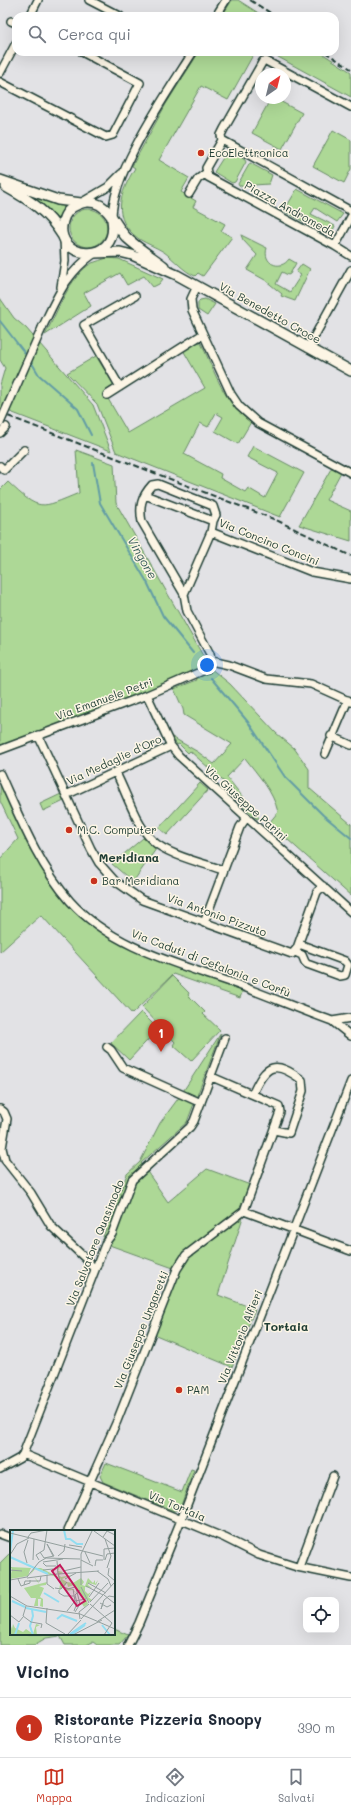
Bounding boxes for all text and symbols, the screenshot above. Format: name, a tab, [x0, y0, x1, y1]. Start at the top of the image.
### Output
search box	[12, 12, 339, 56]
icon: search	[26, 23, 48, 45]
text: Cerca qui	[58, 24, 131, 44]
north arrow	[255, 68, 291, 104]
place label: EcoElettronica	[209, 145, 289, 160]
marker: EcoElettronica	[196, 148, 206, 158]
street label: Piazza Andromeda	[242, 177, 338, 240]
street label: Via Benedetto Croce	[217, 278, 324, 347]
street label: Via Concino Concini	[217, 515, 322, 569]
water label: Vingone	[124, 533, 161, 582]
your location	[197, 655, 217, 675]
street label: Via Emanuele Petri	[53, 674, 154, 723]
street label: Via Medaglie d'Oro	[64, 731, 164, 788]
street label: Via Giuseppe Parini	[202, 761, 291, 844]
place label: M.C. Computer	[77, 822, 157, 837]
marker: M.C. Computer	[64, 825, 74, 835]
district label: Meridiana	[99, 849, 159, 865]
place label: Bar Meridiana	[102, 873, 179, 888]
marker: Bar Meridiana	[89, 876, 99, 886]
street label: Via Antonio Pizzuto	[165, 890, 270, 940]
street label: Via Caduti di Cefalonia e Corfù	[129, 925, 293, 1000]
pin: 1	[148, 1019, 174, 1052]
street label: Via Salvatore Quasimodo	[62, 1177, 127, 1308]
street label: Via Giuseppe Ungaretti	[110, 1268, 171, 1391]
street label: Via Vittorio Alfieri	[214, 1288, 265, 1386]
district label: Tortaia	[264, 1318, 308, 1334]
place label: PAM	[187, 1382, 209, 1397]
marker: PAM	[174, 1385, 184, 1395]
street label: Via Tortaia	[146, 1487, 208, 1524]
inset map	[10, 1530, 115, 1635]
map controls	[303, 1597, 339, 1633]
button: locate	[303, 1597, 339, 1633]
text: Vicino	[16, 1660, 69, 1682]
text: Ristorante Pizzeria Snoopy	[54, 1709, 262, 1729]
text: 1	[26, 1719, 32, 1736]
text: 390 m	[297, 1719, 335, 1736]
text: Ristorante	[54, 1729, 122, 1746]
tab: Mappa	[36, 1766, 72, 1805]
tab: Indicazioni	[145, 1766, 205, 1805]
tab: Salvati	[278, 1766, 315, 1805]

